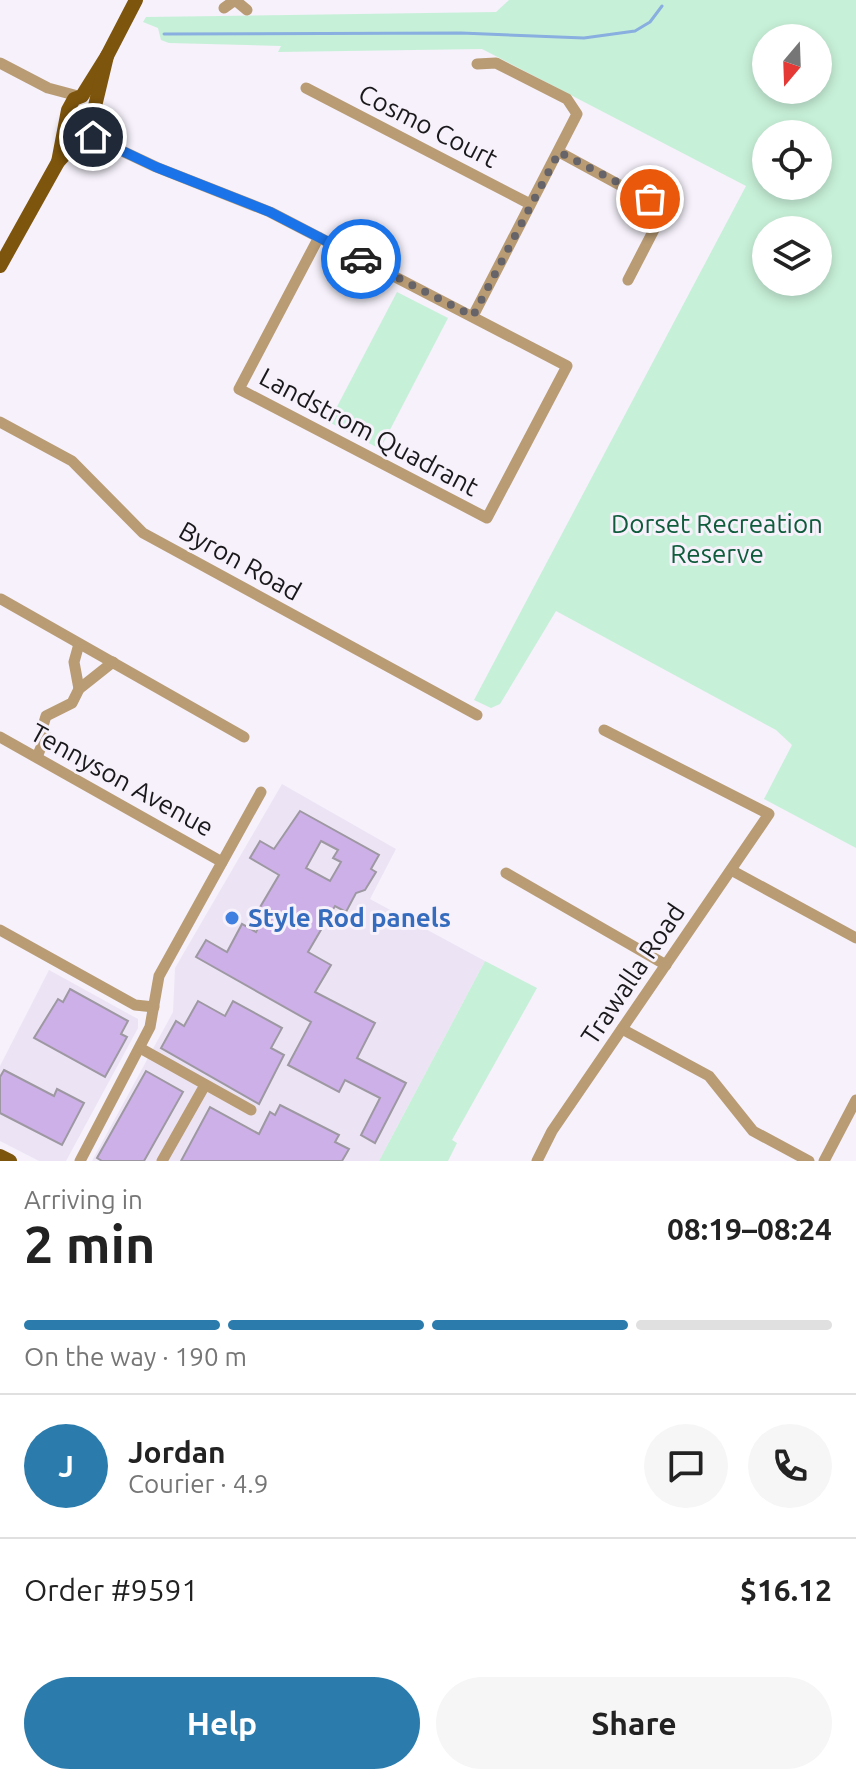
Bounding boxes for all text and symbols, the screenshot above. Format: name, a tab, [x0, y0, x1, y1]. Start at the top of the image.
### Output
north arrow	[752, 24, 832, 104]
map controls	[752, 24, 832, 296]
street label: Cosmo Court	[354, 78, 503, 173]
pin	[59, 103, 127, 171]
icon: home	[71, 115, 115, 159]
button: locate	[752, 120, 832, 200]
pin	[616, 165, 684, 233]
icon: bag	[628, 177, 672, 221]
button: layers	[752, 216, 832, 296]
courier	[321, 219, 401, 299]
icon: car	[339, 237, 383, 281]
street label: Landstrom Quadrant	[255, 362, 484, 502]
park label: Dorset Recreation Reserve	[611, 509, 823, 568]
street label: Byron Road	[174, 515, 306, 606]
street label: Tennyson Avenue	[26, 717, 219, 842]
street label: Trawalla Road	[575, 898, 690, 1049]
place label: Style Rod panels	[248, 903, 451, 932]
marker: Style Rod panels	[223, 909, 241, 927]
text: Arriving in	[24, 1185, 143, 1214]
text: 08:19–08:24	[667, 1212, 832, 1246]
text: 2 min	[24, 1215, 155, 1273]
text: On the way · 190 m	[24, 1342, 247, 1371]
button: chat	[644, 1424, 728, 1508]
button: phone	[748, 1424, 832, 1508]
text: Jordan	[128, 1435, 226, 1469]
text: J	[58, 1449, 74, 1483]
text: Courier · 4.9	[128, 1469, 268, 1498]
text: Order #9591	[24, 1573, 198, 1607]
text: $16.12	[740, 1573, 832, 1607]
button: Help	[24, 1677, 420, 1769]
button: Share	[436, 1677, 832, 1769]

